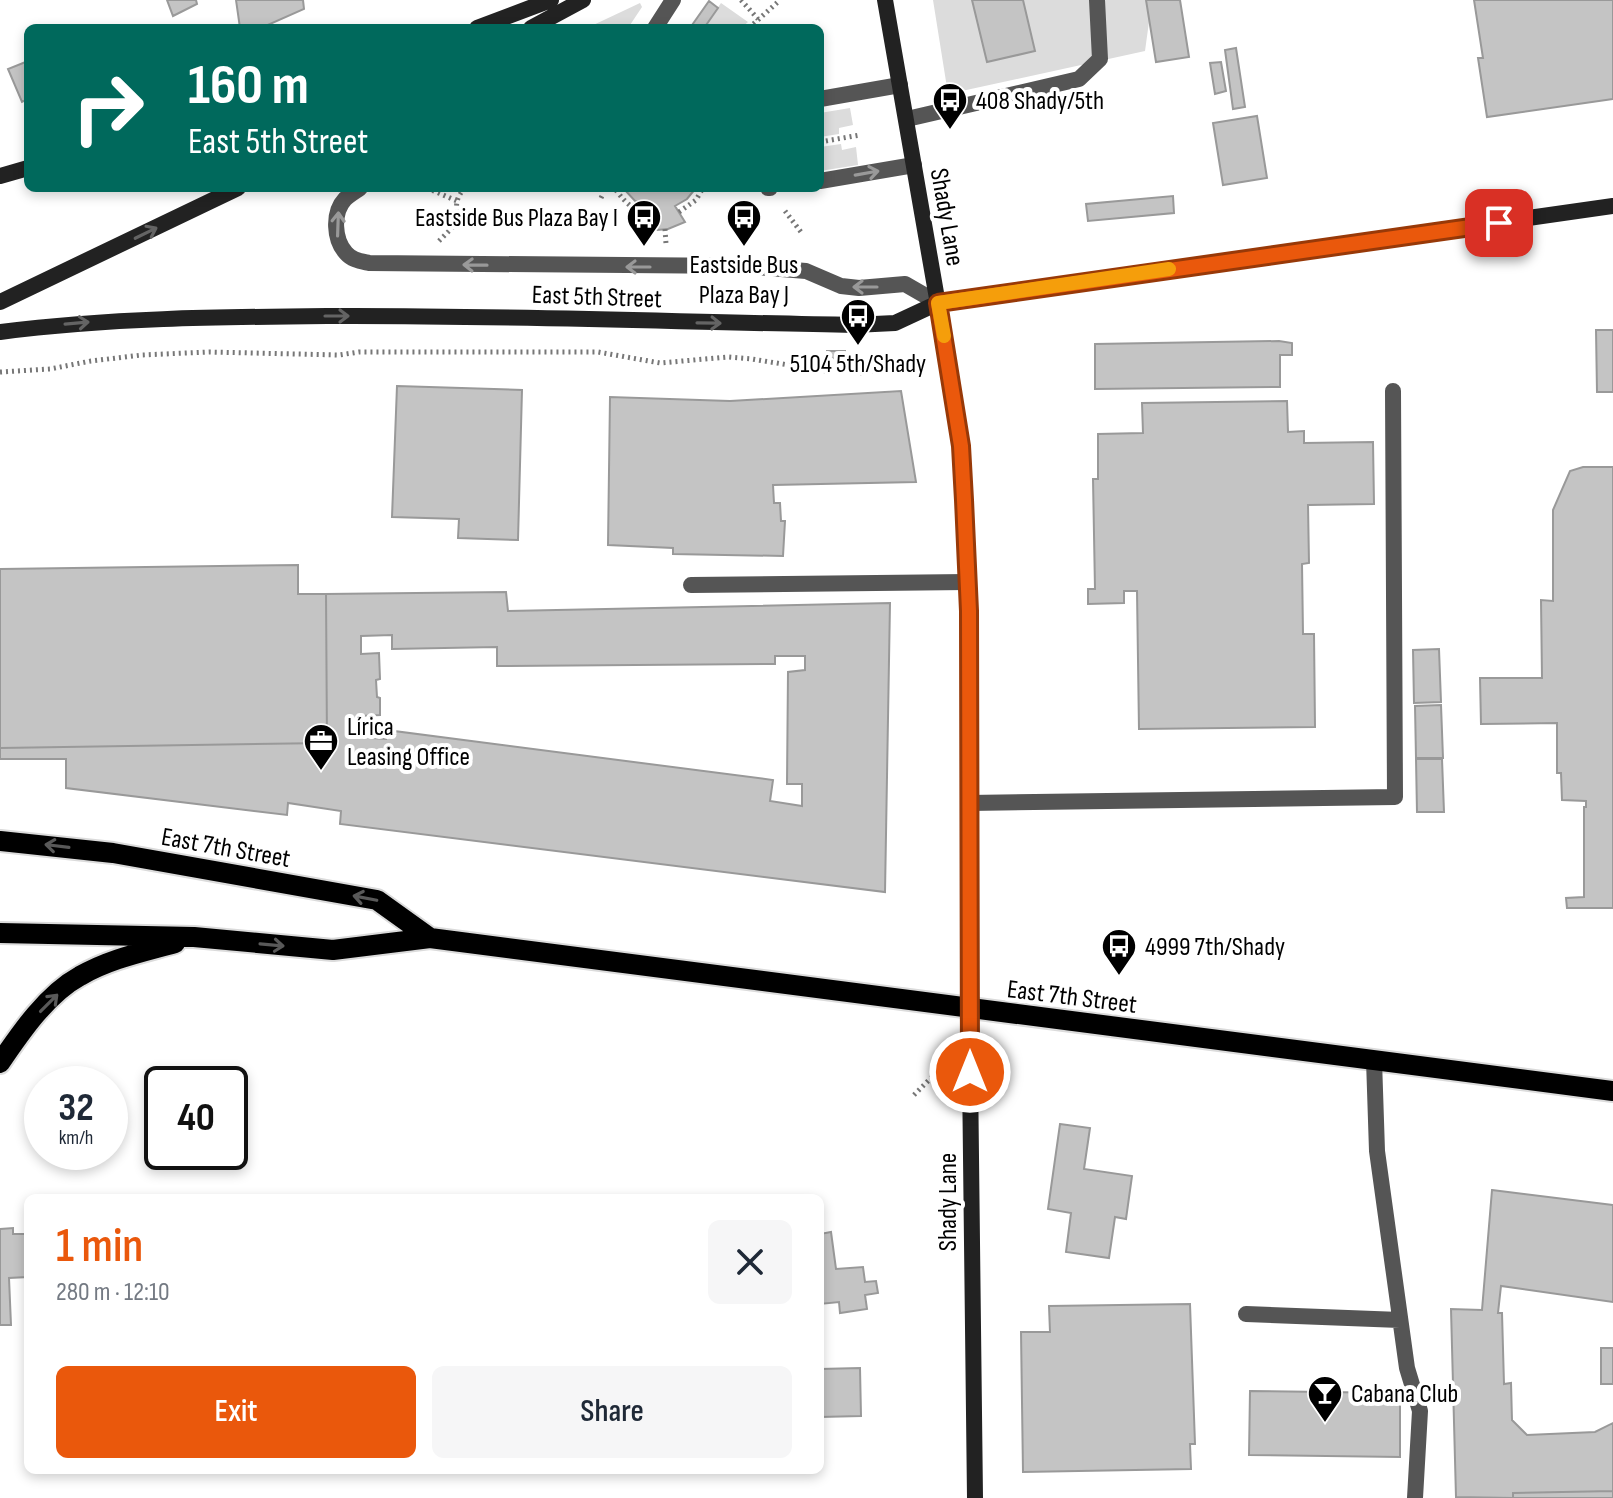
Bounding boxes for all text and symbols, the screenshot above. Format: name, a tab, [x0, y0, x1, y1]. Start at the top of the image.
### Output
text: 160 m	[188, 53, 309, 120]
icon: right	[56, 56, 160, 160]
bus stop icon: 408 Shady/5th	[931, 81, 969, 131]
place label: 408 Shady/5th	[976, 86, 1104, 117]
text: East 5th Street	[188, 121, 368, 164]
one-way arrow	[854, 164, 879, 179]
street label: Shady Lane	[923, 166, 970, 268]
pin	[1465, 189, 1533, 257]
bus stop icon: Eastside Bus Plaza Bay I	[625, 198, 663, 248]
bus stop icon: Eastside Bus Plaza Bay J	[725, 198, 763, 248]
icon: arrive	[1477, 201, 1521, 245]
place label: Eastside Bus Plaza Bay I	[415, 203, 618, 234]
one-way arrow	[331, 211, 346, 237]
one-way arrow	[134, 225, 158, 240]
place label: Eastside Bus Plaza Bay J	[690, 250, 798, 311]
one-way arrow	[462, 257, 489, 273]
one-way arrow	[625, 259, 652, 275]
one-way arrow	[852, 279, 879, 295]
street label: East 5th Street	[531, 280, 663, 315]
bus stop icon: 5104 5th/Shady	[839, 297, 877, 347]
one-way arrow	[323, 308, 350, 324]
one-way arrow	[63, 315, 90, 330]
one-way arrow	[695, 315, 722, 330]
place label: 5104 5th/Shady	[790, 349, 926, 380]
place label: Lírica Leasing Office	[347, 712, 470, 773]
office icon: Lírica Leasing Office	[302, 722, 340, 772]
street label: East 7th Street	[159, 822, 293, 875]
one-way arrow	[44, 839, 70, 854]
one-way arrow	[352, 890, 378, 905]
bus stop icon: 4999 7th/Shady	[1100, 927, 1138, 977]
place label: 4999 7th/Shady	[1145, 932, 1285, 963]
one-way arrow	[258, 937, 285, 952]
street label: East 7th Street	[1005, 974, 1138, 1021]
one-way arrow	[39, 994, 58, 1013]
position arrow	[928, 1030, 1012, 1114]
speed limit sign: 40	[144, 1066, 248, 1170]
text: 32	[58, 1084, 94, 1132]
text: km/h	[59, 1126, 93, 1150]
street label: Shady Lane	[933, 1153, 964, 1251]
text: 1 min	[56, 1218, 143, 1275]
button: close	[708, 1220, 792, 1304]
text: 280 m · 12:10	[56, 1277, 170, 1308]
button: Exit	[56, 1366, 416, 1458]
button: Share	[432, 1366, 792, 1458]
bar icon: Cabana Club	[1306, 1374, 1344, 1424]
place label: Cabana Club	[1351, 1379, 1458, 1410]

